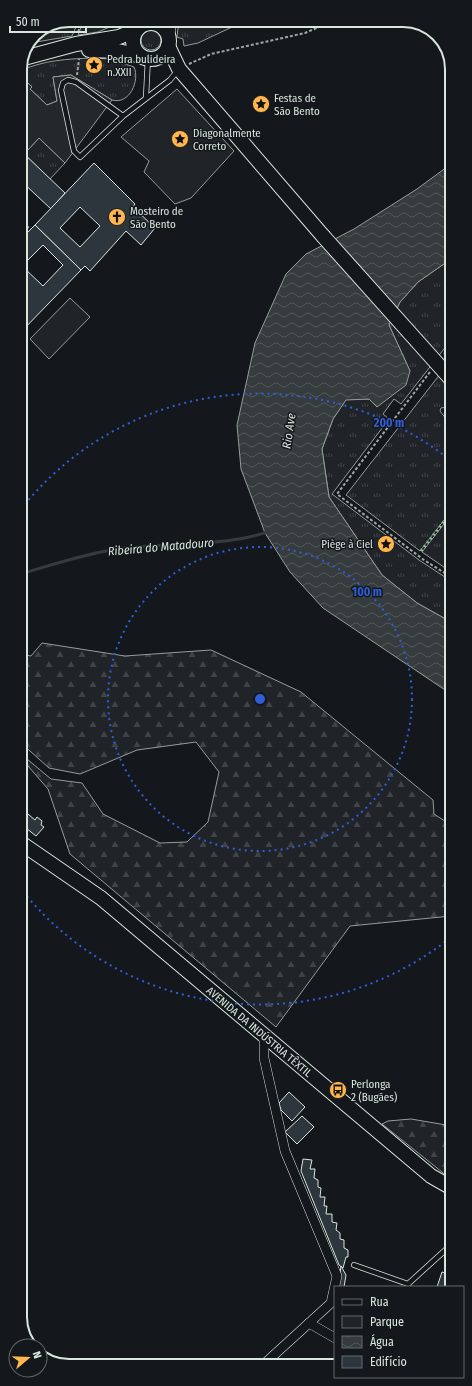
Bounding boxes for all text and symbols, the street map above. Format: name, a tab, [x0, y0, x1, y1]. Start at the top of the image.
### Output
scale bar	[10, 8, 86, 34]
text: 50 m	[16, 15, 40, 29]
place label: Pedra bulideira n.XXII	[107, 53, 176, 79]
place icon: Pedra bulideira n.XXII	[84, 55, 104, 75]
place label: Festas de São Bento	[274, 92, 320, 118]
place icon: Festas de São Bento	[251, 94, 271, 114]
place label: Diagonalmente Correto	[193, 127, 261, 153]
place icon: Diagonalmente Correto	[170, 129, 190, 149]
place label: Mosteiro de São Bento	[130, 205, 183, 231]
church icon: Mosteiro de São Bento	[107, 207, 127, 227]
water label: Rio Ave	[279, 412, 299, 450]
text: 200 m	[373, 416, 404, 430]
place icon: Piège à Ciel	[376, 534, 396, 554]
water label: Ribeira do Matadouro	[107, 535, 215, 559]
place label: Piège à Ciel	[321, 538, 373, 551]
text: 100 m	[352, 585, 382, 599]
centre of rings	[253, 692, 267, 706]
street label: AVENIDA DA INDÚSTRIA TÊXTIL	[204, 983, 315, 1080]
place label: Perlonga 2 (Bugães)	[351, 1078, 397, 1104]
bus stop icon: Perlonga 2 (Bugães)	[328, 1080, 348, 1100]
legend	[334, 1286, 464, 1378]
text: Rua	[370, 1295, 389, 1309]
text: Parque	[370, 1315, 404, 1329]
text: Água	[370, 1334, 394, 1349]
north arrow	[8, 1338, 48, 1378]
text: N	[30, 1350, 44, 1360]
text: Edifício	[370, 1355, 407, 1369]

